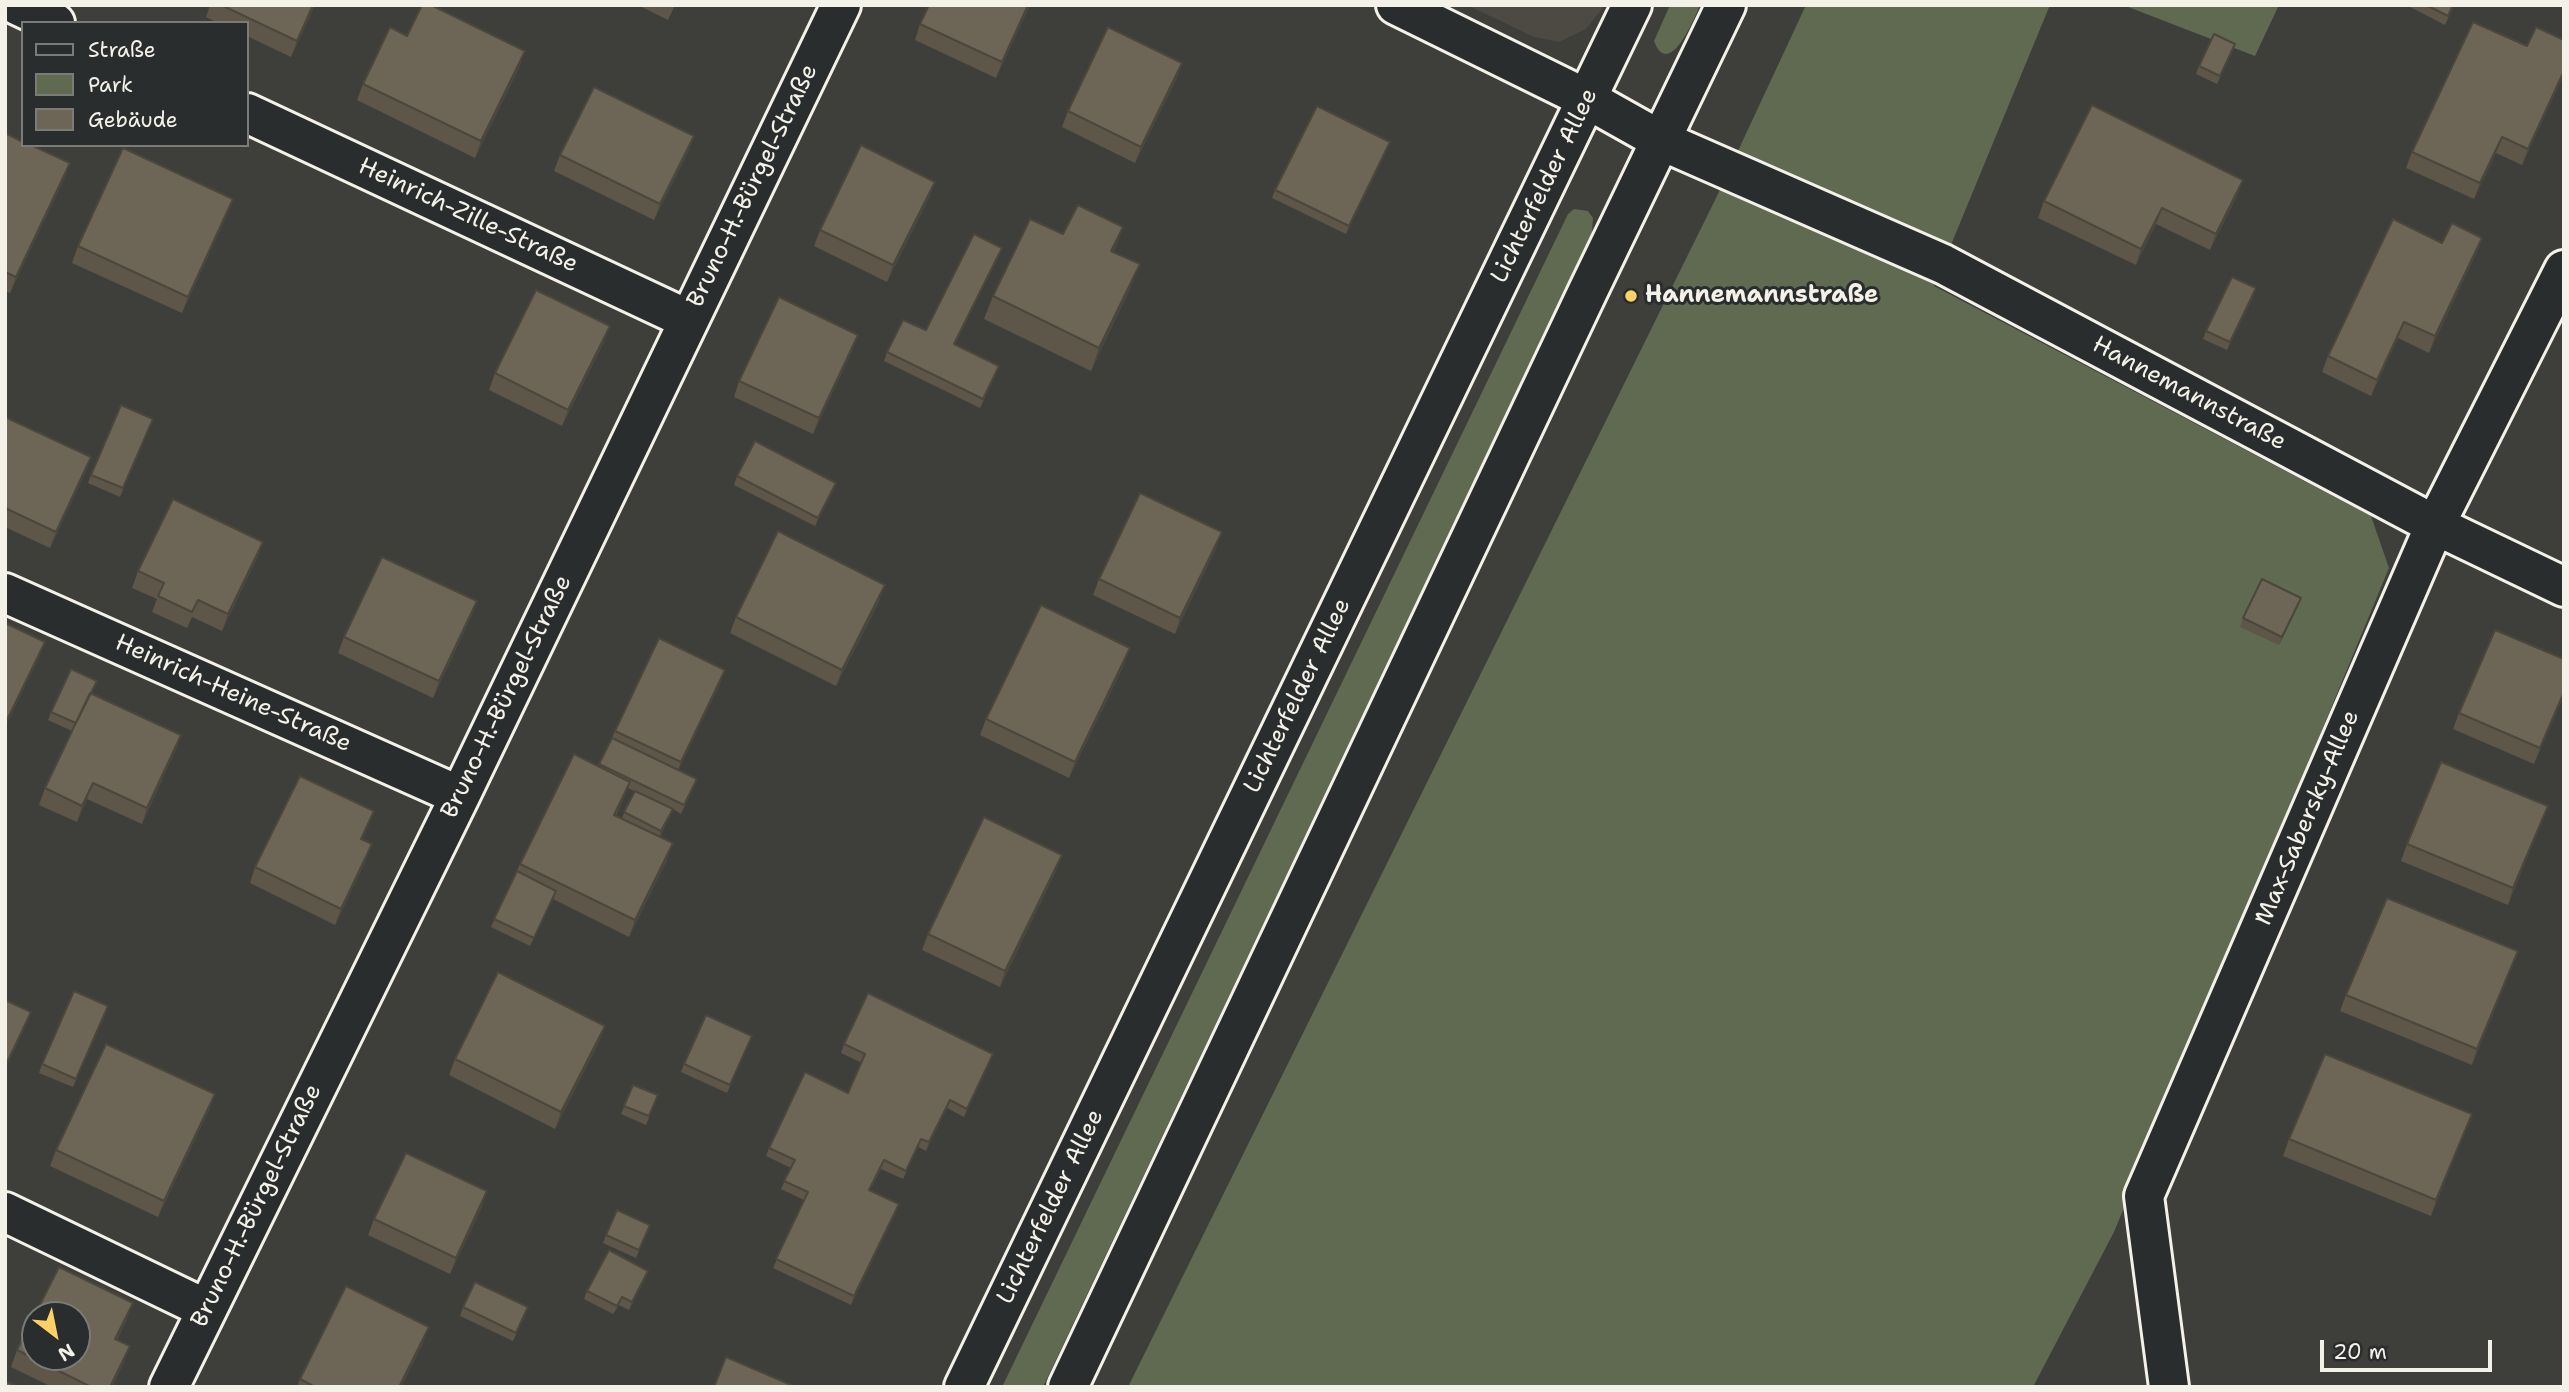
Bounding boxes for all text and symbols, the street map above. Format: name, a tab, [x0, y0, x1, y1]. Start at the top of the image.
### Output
legend	[21, 21, 248, 147]
text: Straße	[88, 36, 156, 64]
street label: Bruno-H.-Bürgel-Straße	[682, 60, 824, 312]
text: Park	[88, 71, 133, 99]
street label: Lichterfelder Allee	[1485, 84, 1605, 288]
text: Gebäude	[88, 106, 178, 134]
street label: Heinrich-Zille-Straße	[354, 152, 582, 280]
place label: Hannemannstraße	[1645, 282, 1878, 310]
marker: Hannemannstraße	[1623, 288, 1639, 304]
street label: Hannemannstraße	[2087, 331, 2291, 457]
street label: Bruno-H.-Bürgel-Straße	[436, 571, 578, 823]
street label: Lichterfelder Allee	[1238, 594, 1358, 798]
street label: Heinrich-Heine-Straße	[110, 629, 356, 759]
street label: Max-Sabersky-Allee	[2250, 706, 2366, 930]
street label: Bruno-H.-Bürgel-Straße	[186, 1080, 328, 1332]
street label: Lichterfelder Allee	[991, 1105, 1111, 1309]
north arrow	[21, 1301, 91, 1371]
scale bar	[2324, 1326, 2496, 1370]
text: N	[53, 1338, 79, 1367]
text: 20 m	[2333, 1338, 2387, 1366]

